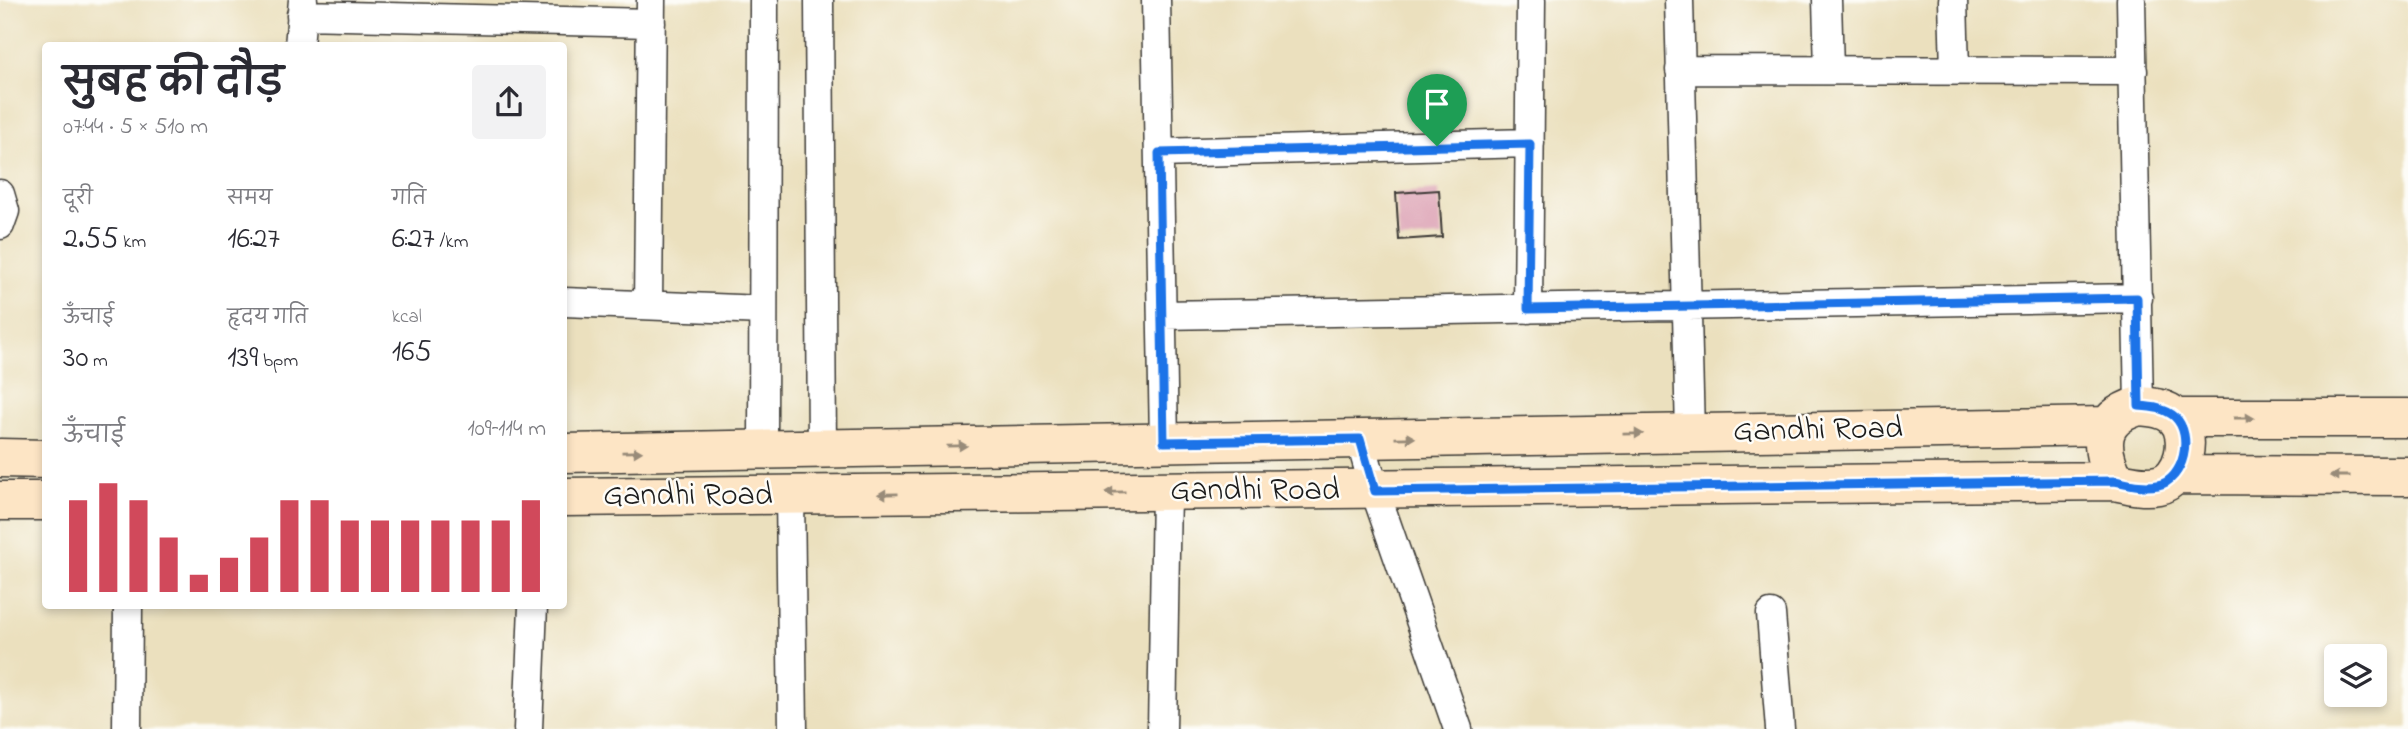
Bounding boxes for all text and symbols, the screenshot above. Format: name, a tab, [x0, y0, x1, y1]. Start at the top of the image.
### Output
text: सुबह की दौड़	[63, 57, 284, 113]
button: share	[472, 65, 546, 139]
pin	[1407, 74, 1467, 146]
icon: arrive	[1418, 85, 1456, 123]
text: 07:44 · 5 × 510 m	[63, 111, 208, 144]
text: दूरी	[63, 186, 93, 213]
text: समय	[227, 186, 273, 213]
text: गति	[392, 186, 426, 213]
text: 2.55	[63, 218, 118, 262]
text: 16:27	[227, 218, 280, 262]
text: 6:27	[392, 218, 435, 262]
text: km	[118, 229, 146, 256]
text: /km	[435, 229, 468, 256]
text: kcal	[392, 304, 422, 331]
text: ऊँचाई	[63, 305, 114, 332]
text: हृदय गति	[227, 305, 308, 332]
text: 165	[392, 331, 432, 375]
text: 30	[63, 337, 88, 381]
text: 139	[227, 337, 258, 381]
text: m	[88, 348, 108, 375]
text: bpm	[258, 348, 298, 375]
street label: Gandhi Road	[1733, 406, 1903, 456]
one-way arrow	[2233, 412, 2255, 424]
text: 109–114 m	[468, 413, 546, 446]
text: ऊँचाई	[63, 420, 125, 453]
one-way arrow	[1622, 428, 1644, 439]
one-way arrow	[1394, 432, 1416, 444]
one-way arrow	[946, 440, 968, 452]
one-way arrow	[621, 446, 643, 458]
street label: Gandhi Road	[1170, 468, 1340, 515]
one-way arrow	[2329, 470, 2351, 482]
street label: Gandhi Road	[603, 473, 773, 520]
one-way arrow	[1104, 487, 1126, 498]
one-way arrow	[877, 489, 899, 500]
map controls	[2324, 644, 2387, 707]
button: layers	[2324, 644, 2387, 707]

